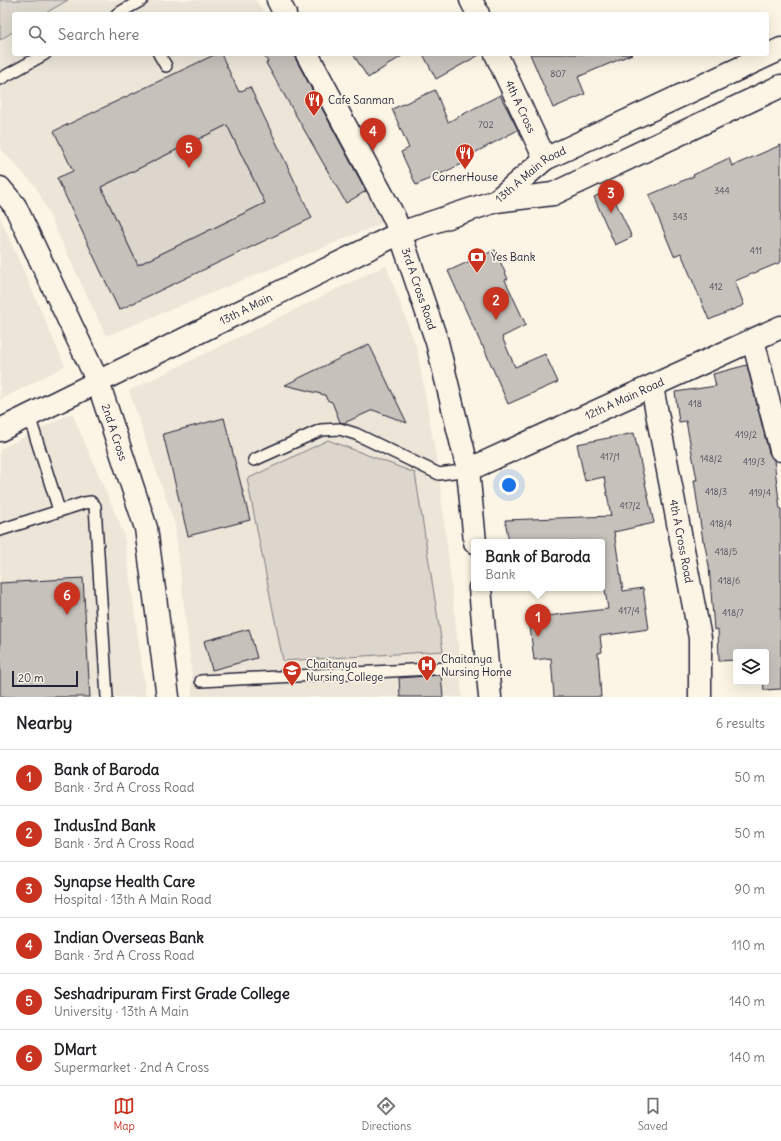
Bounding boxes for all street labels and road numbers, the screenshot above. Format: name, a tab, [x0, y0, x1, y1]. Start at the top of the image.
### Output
street label: 4th A Cross	[502, 78, 539, 135]
street label: 13th A Main Road	[492, 143, 569, 205]
street label: 3rd A Cross Road	[399, 246, 440, 332]
street label: 13th A Main	[217, 290, 274, 328]
street label: 12th A Main Road	[583, 374, 667, 423]
street label: 2nd A Cross	[99, 402, 130, 463]
street label: 4th A Cross Road	[667, 498, 696, 585]

